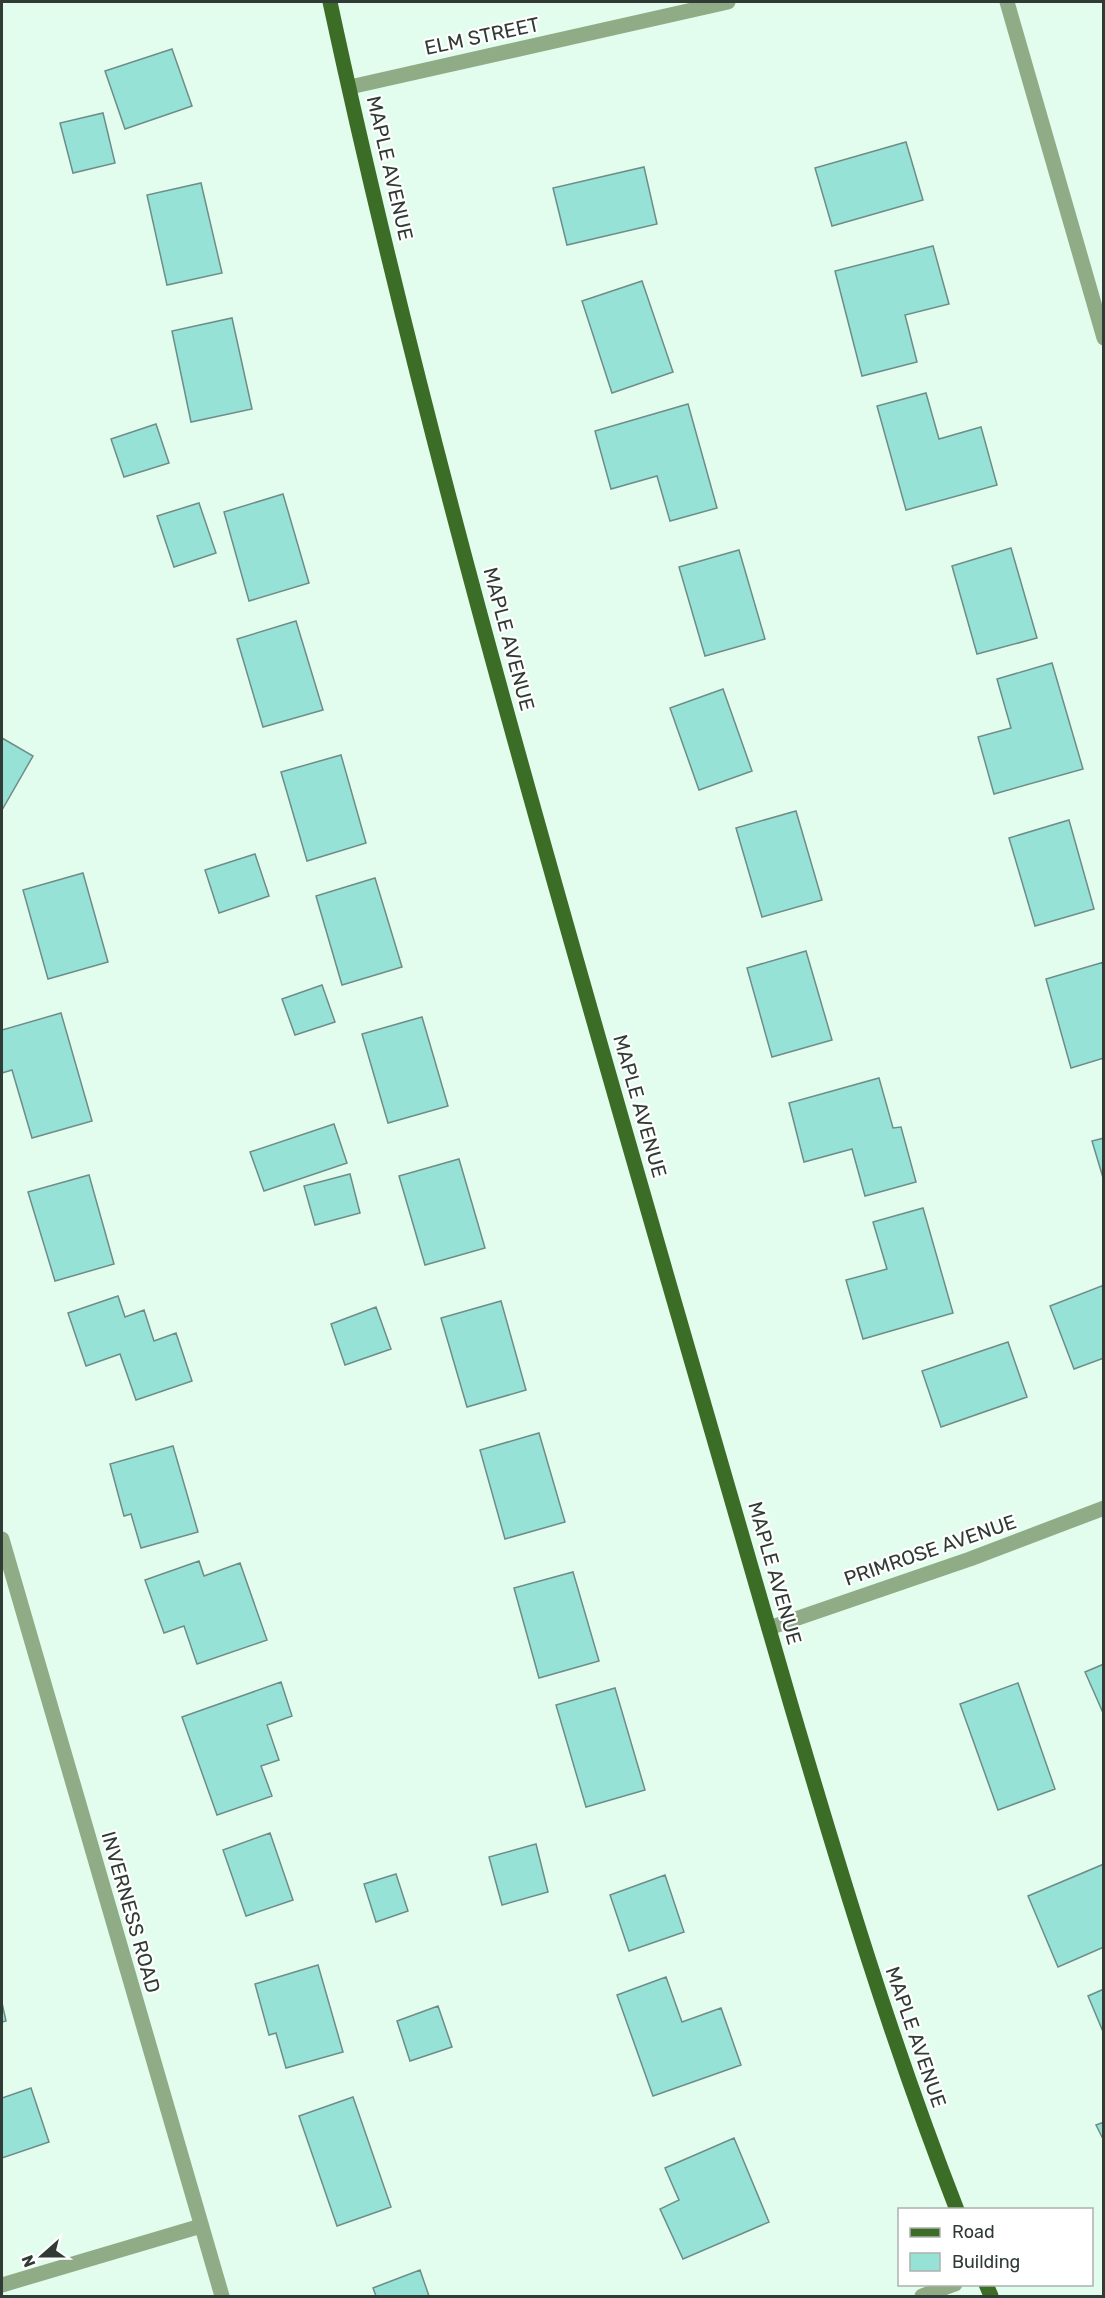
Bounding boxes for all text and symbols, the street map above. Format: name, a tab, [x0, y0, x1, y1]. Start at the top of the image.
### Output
street label: ELM STREET	[422, 12, 542, 60]
street label: MAPLE AVENUE	[362, 93, 418, 243]
street label: MAPLE AVENUE	[478, 565, 540, 713]
street label: MAPLE AVENUE	[608, 1032, 672, 1180]
street label: MAPLE AVENUE	[743, 1499, 807, 1647]
street label: PRIMROSE AVENUE	[841, 1509, 1019, 1591]
street label: INVERNESS ROAD	[96, 1828, 166, 1996]
street label: MAPLE AVENUE	[881, 1963, 951, 2111]
legend	[898, 2208, 1093, 2286]
text: Road	[952, 2221, 995, 2243]
north arrow	[12, 2226, 72, 2286]
text: Building	[952, 2251, 1020, 2273]
text: N	[18, 2252, 39, 2270]

